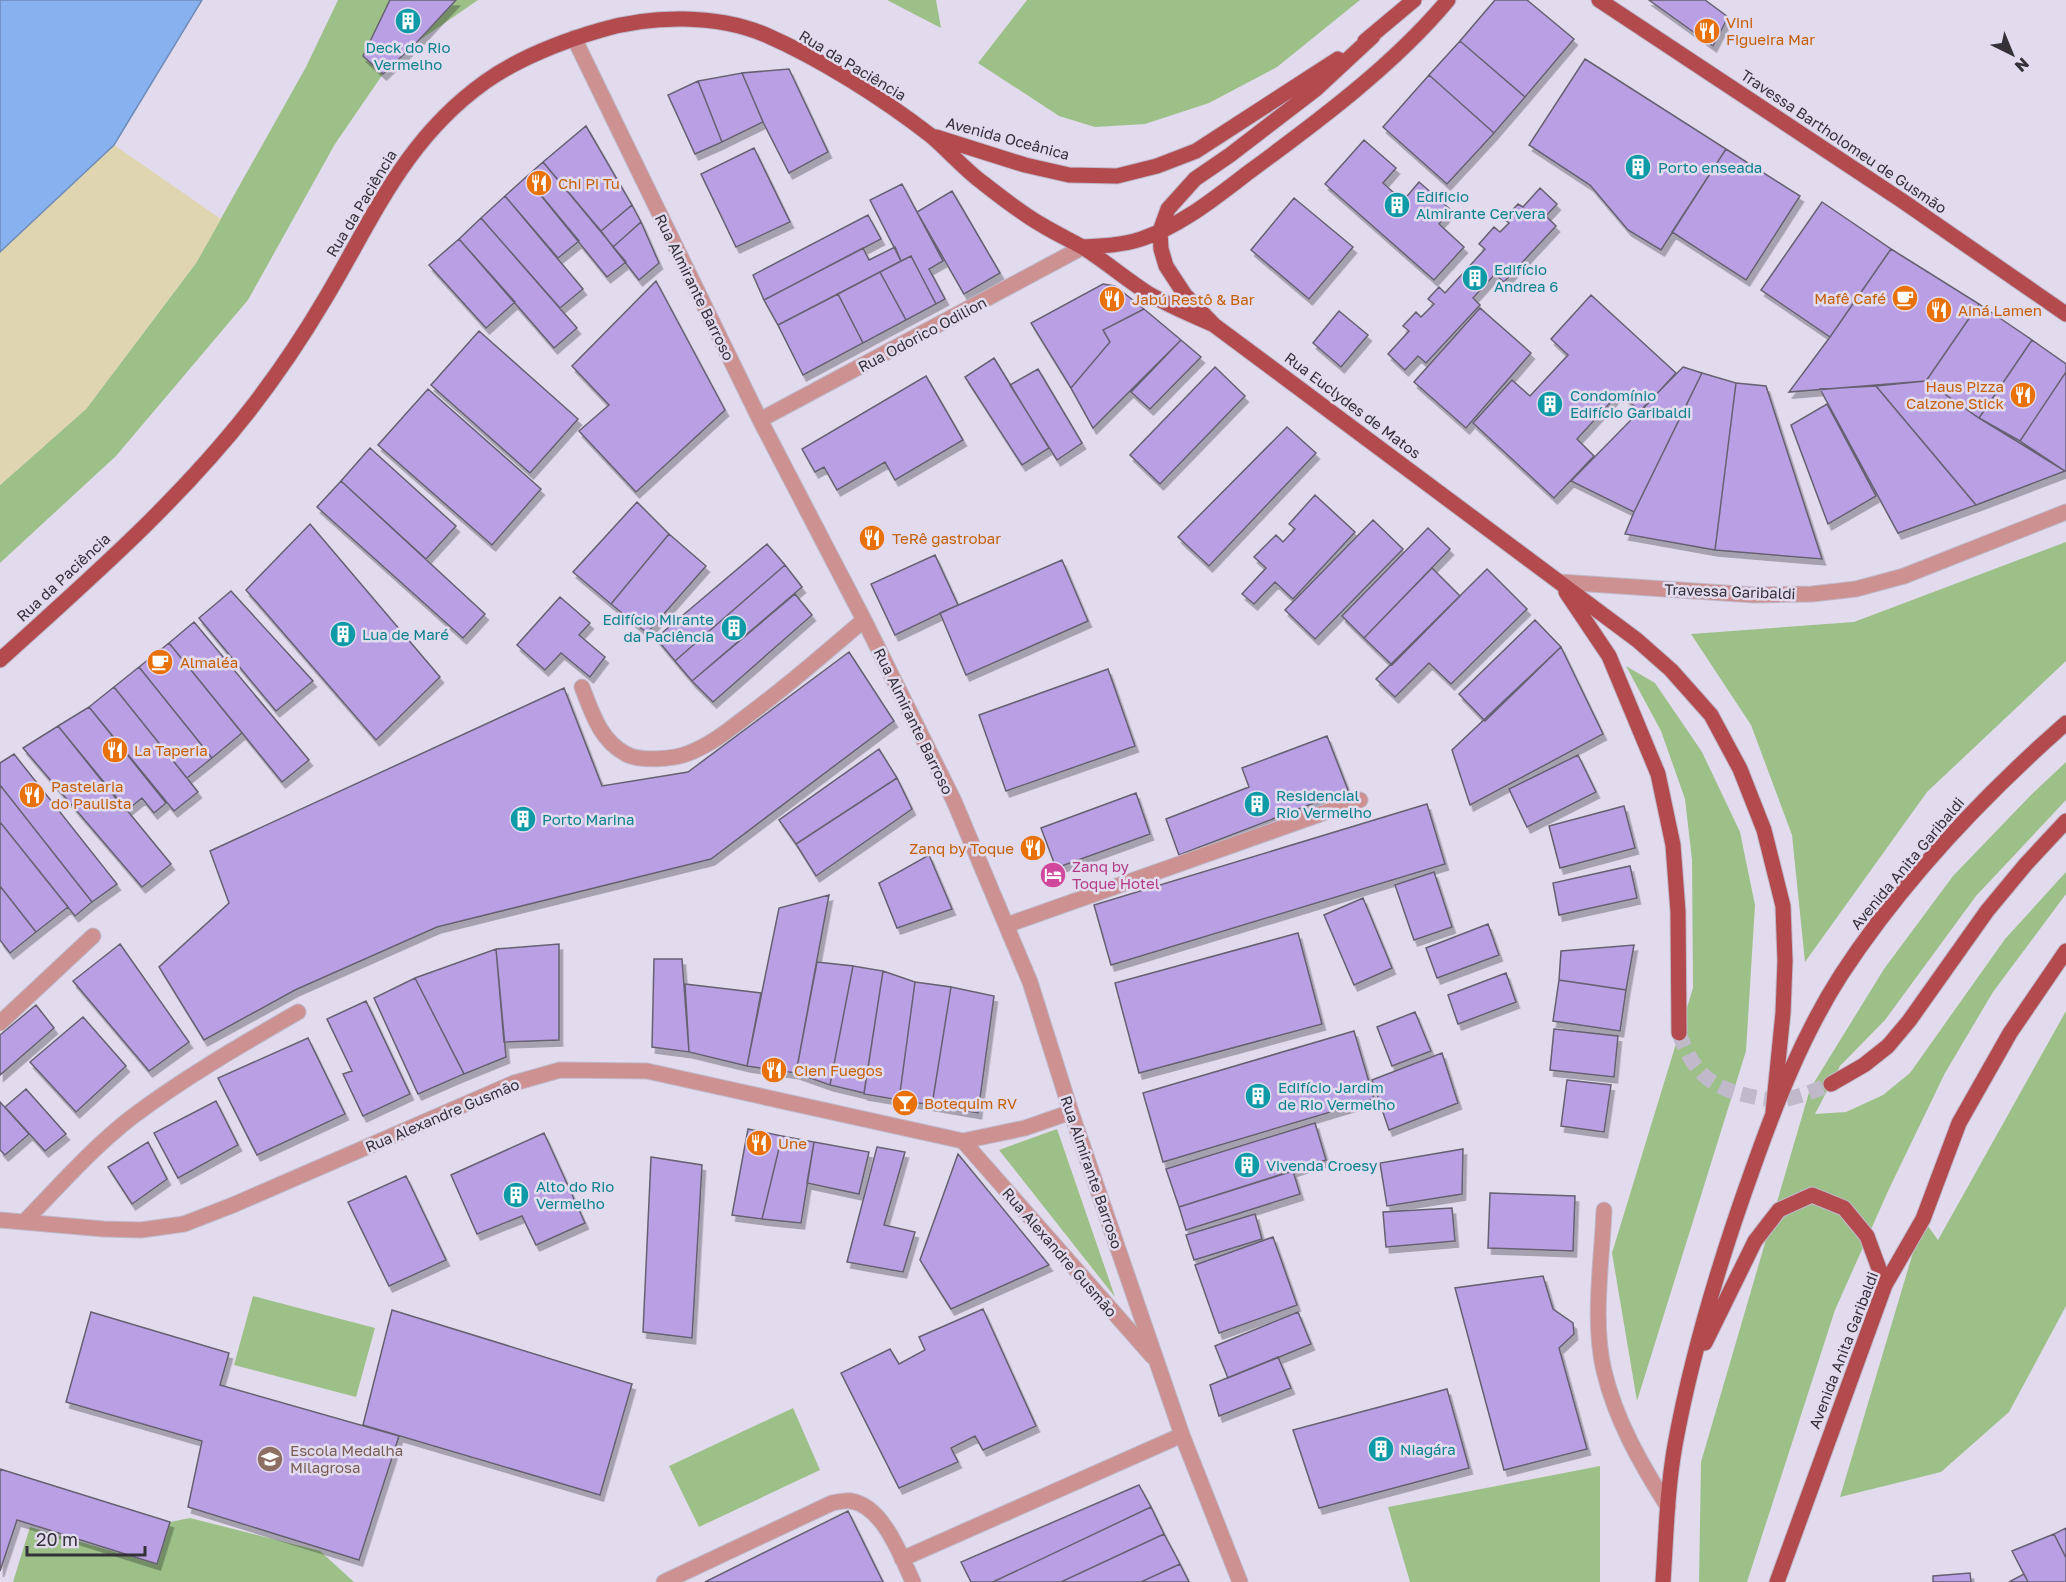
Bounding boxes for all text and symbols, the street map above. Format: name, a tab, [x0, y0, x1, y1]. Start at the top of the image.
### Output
building icon: Deck do Rio Vermelho	[393, 6, 423, 36]
place label: Vini Figueira Mar	[1726, 13, 1815, 48]
restaurant icon: Vini Figueira Mar	[1692, 16, 1722, 46]
north arrow	[1982, 24, 2042, 84]
street label: Rua da Paciência	[796, 26, 910, 104]
place label: Deck do Rio Vermelho	[366, 38, 450, 73]
text: N	[2011, 54, 2034, 76]
street label: Travessa Bartholomeu de Gusmão	[1738, 65, 1950, 217]
street label: Avenida Oceânica	[944, 113, 1072, 163]
street label: Rua da Paciência	[322, 146, 400, 260]
building icon: Porto enseada	[1623, 152, 1653, 182]
place label: Porto enseada	[1658, 158, 1762, 176]
restaurant icon: Chi Pi Tu	[524, 168, 554, 198]
place label: Chi Pi Tu	[558, 174, 620, 192]
place label: Edificio Almirante Cervera	[1416, 187, 1546, 222]
building icon: Edificio Almirante Cervera	[1382, 190, 1412, 220]
street label: Rua Almirante Barroso	[652, 211, 738, 363]
place label: Edifício Andrea 6	[1494, 260, 1558, 295]
building icon: Edifício Andrea 6	[1460, 263, 1490, 293]
cafe icon: Mafê Café	[1890, 283, 1920, 313]
restaurant icon: Jabú Restô & Bar	[1097, 284, 1127, 314]
place label: Mafê Café	[1814, 289, 1886, 307]
place label: Jabú Restô & Bar	[1132, 290, 1255, 308]
street label: Rua Odorico Odilion	[855, 293, 989, 375]
restaurant icon: Ainá Lamen	[1924, 295, 1954, 325]
place label: Ainá Lamen	[1958, 301, 2042, 319]
street label: Rua Euclydes de Matos	[1281, 348, 1425, 462]
place label: Haus Pizza Calzone Stick	[1906, 377, 2005, 412]
restaurant icon: Haus Pizza Calzone Stick	[2008, 380, 2038, 410]
place label: Condomínio Edifício Garibaldi	[1570, 386, 1691, 421]
building icon: Condomínio Edifício Garibaldi	[1535, 389, 1565, 419]
restaurant icon: TeRê gastrobar	[857, 523, 887, 553]
street label: Rua da Paciência	[12, 529, 114, 625]
place label: TeRê gastrobar	[892, 529, 1001, 547]
street label: Travessa Garibaldi	[1664, 580, 1796, 602]
place label: Edifício Mirante da Paciência	[602, 610, 714, 645]
building icon: Edifício Mirante da Paciência	[719, 613, 749, 643]
building icon: Lua de Maré	[328, 619, 358, 649]
place label: Lua de Maré	[362, 625, 449, 643]
street label: Rua Almirante Barroso	[871, 645, 957, 797]
cafe icon: Almaléa	[145, 647, 175, 677]
place label: Almaléa	[180, 653, 238, 671]
restaurant icon: La Taperia	[100, 735, 130, 765]
place label: La Taperia	[134, 741, 208, 759]
place label: Pastelaria do Paulista	[51, 777, 131, 812]
restaurant icon: Pastelaria do Paulista	[17, 780, 47, 810]
place label: Residencial Rio Vermelho	[1276, 786, 1372, 821]
building icon: Residencial Rio Vermelho	[1242, 789, 1272, 819]
street label: Avenida Anita Garibaldi	[1847, 793, 1967, 933]
building icon: Porto Marina	[508, 804, 538, 834]
place label: Porto Marina	[542, 810, 635, 828]
restaurant icon: Zanq by Toque	[1018, 833, 1048, 863]
place label: Zanq by Toque	[909, 839, 1014, 857]
place label: Zanq by Toque Hotel	[1072, 857, 1160, 892]
hotel icon: Zanq by Toque Hotel	[1038, 860, 1068, 890]
restaurant icon: Cien Fuegos	[759, 1055, 789, 1085]
place label: Cien Fuegos	[794, 1061, 883, 1079]
street label: Rua Alexandre Gusmão	[362, 1074, 522, 1156]
place label: Edifício Jardim de Rio Vermelho	[1278, 1078, 1395, 1113]
building icon: Edifício Jardim de Rio Vermelho	[1243, 1081, 1273, 1111]
bar icon: Botequim RV	[890, 1088, 920, 1118]
street label: Rua Almirante Barroso	[1057, 1093, 1127, 1251]
place label: Botequim RV	[924, 1094, 1017, 1112]
restaurant icon: Une	[744, 1128, 774, 1158]
place label: Une	[778, 1134, 807, 1152]
building icon: Vivenda Croesy	[1232, 1150, 1262, 1180]
place label: Vivenda Croesy	[1266, 1156, 1378, 1174]
place label: Alto do Rio Vermelho	[536, 1177, 614, 1212]
building icon: Alto do Rio Vermelho	[501, 1180, 531, 1210]
street label: Rua Alexandre Gusmão	[999, 1184, 1121, 1320]
street label: Avenida Anita Garibaldi	[1805, 1269, 1881, 1431]
building icon: Niagára	[1366, 1434, 1396, 1464]
place label: Niagára	[1400, 1440, 1456, 1458]
place label: Escola Medalha Milagrosa	[290, 1441, 403, 1476]
school or university icon: Escola Medalha Milagrosa	[255, 1444, 285, 1474]
scale bar	[27, 1519, 146, 1557]
text: 20 m	[36, 1528, 78, 1550]

